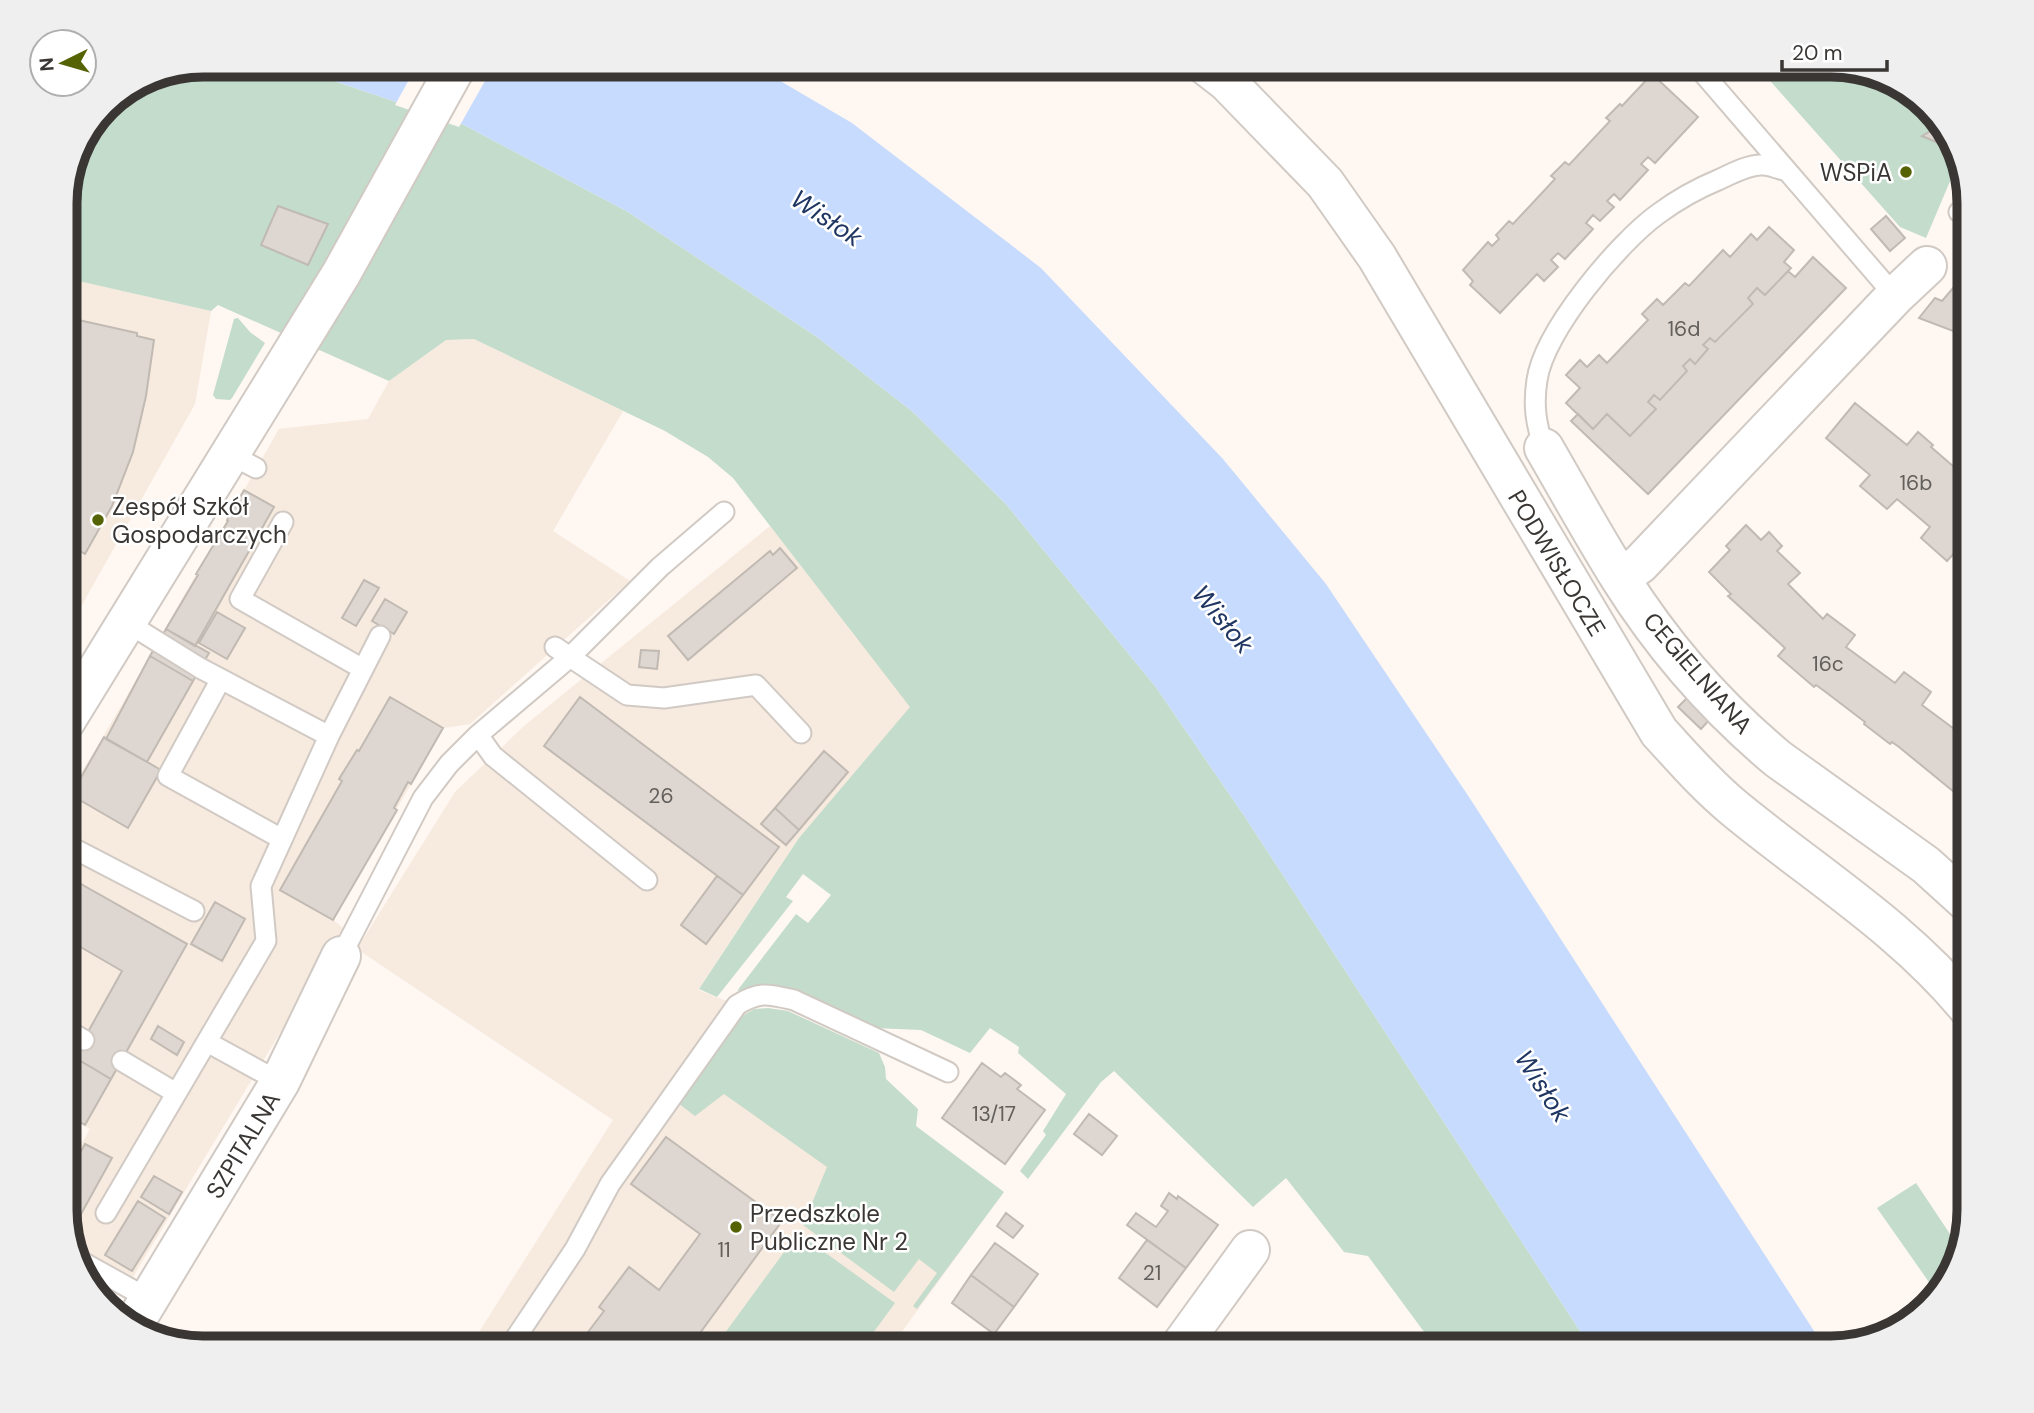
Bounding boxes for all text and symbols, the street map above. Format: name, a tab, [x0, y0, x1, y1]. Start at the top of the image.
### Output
north arrow	[28, 28, 98, 98]
scale bar	[1782, 28, 1887, 72]
text: 20 m	[1792, 39, 1843, 67]
text: N	[34, 56, 60, 72]
place label: WSPiA	[1820, 157, 1892, 188]
marker: WSPiA	[1898, 164, 1914, 180]
water label: Wisłok	[784, 182, 870, 255]
house number: 16d	[1668, 315, 1700, 343]
house number: 16b	[1900, 469, 1932, 497]
street label: PODWISŁOCZE	[1501, 484, 1613, 642]
place label: Zespół Szkół Gospodarczych	[112, 491, 287, 550]
marker: Zespół Szkół Gospodarczych	[90, 512, 106, 528]
water label: Wisłok	[1184, 577, 1262, 661]
street label: CEGIELNIANA	[1637, 606, 1759, 740]
house number: 16c	[1812, 650, 1844, 678]
house number: 26	[648, 782, 674, 810]
water label: Wisłok	[1507, 1043, 1579, 1129]
street label: SZPITALNA	[199, 1086, 287, 1204]
house number: 13/17	[972, 1100, 1016, 1128]
place label: Przedszkole Publiczne Nr 2	[750, 1198, 908, 1257]
marker: Przedszkole Publiczne Nr 2	[728, 1219, 744, 1235]
house number: 11	[717, 1236, 731, 1264]
house number: 21	[1143, 1259, 1161, 1287]

